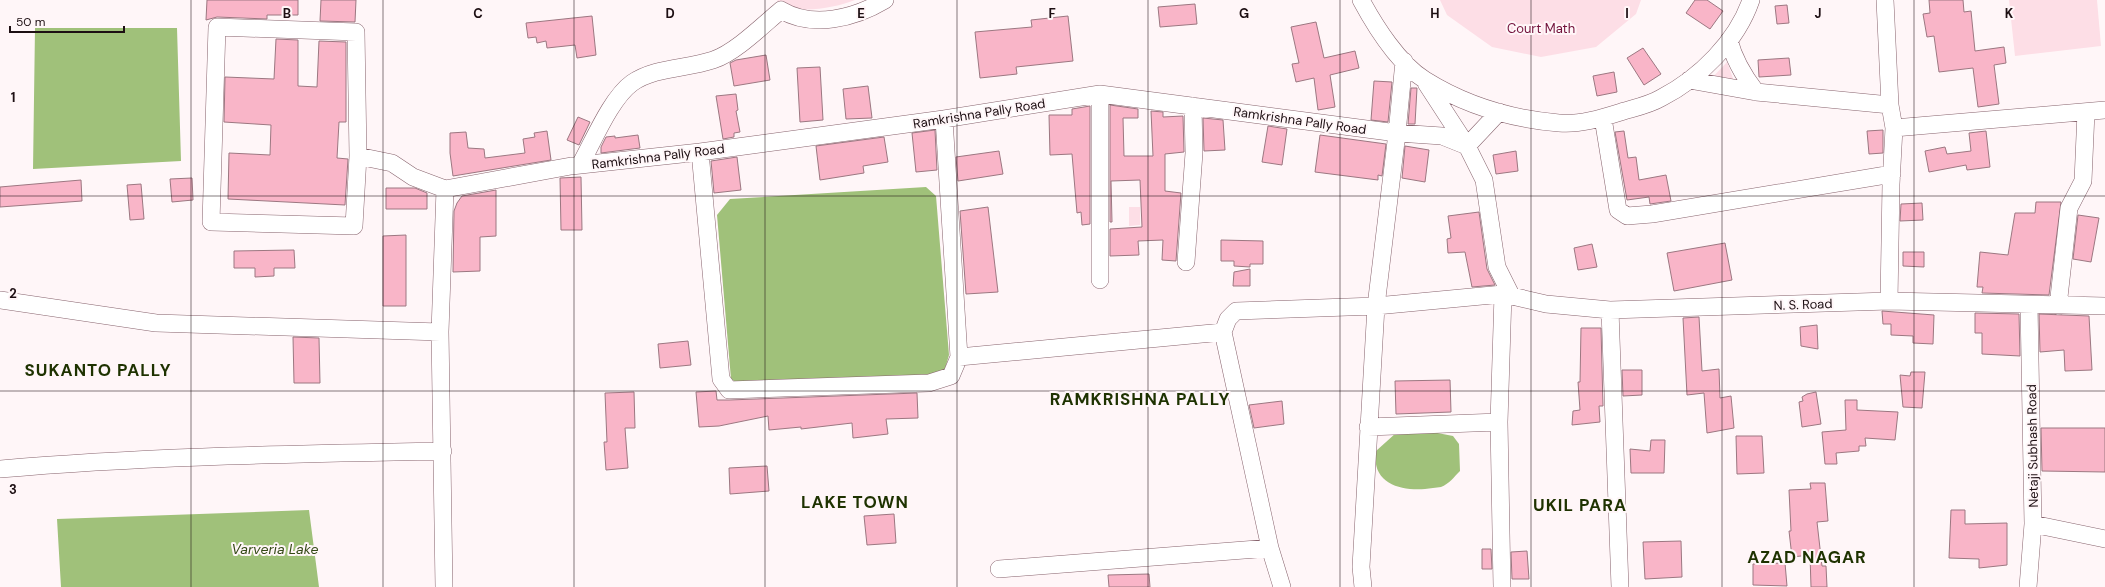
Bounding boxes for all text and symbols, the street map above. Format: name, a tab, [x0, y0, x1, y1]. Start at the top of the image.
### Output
text: B	[283, 5, 291, 22]
text: C	[473, 5, 483, 22]
text: D	[665, 5, 675, 22]
text: E	[857, 5, 865, 22]
text: F	[1048, 5, 1056, 22]
text: G	[1239, 5, 1249, 22]
text: H	[1430, 5, 1440, 22]
text: I	[1625, 5, 1629, 22]
text: J	[1814, 5, 1822, 22]
text: K	[2005, 5, 2014, 22]
scale bar	[10, 8, 124, 34]
text: 50 m	[16, 14, 45, 30]
park label: Court Math	[1507, 20, 1575, 37]
text: 1	[11, 89, 15, 106]
street label: Ramkrishna Pally Road	[912, 95, 1046, 132]
street label: Ramkrishna Pally Road	[1233, 103, 1367, 138]
street label: Ramkrishna Pally Road	[591, 140, 725, 173]
text: 2	[9, 285, 17, 302]
street label: N. S. Road	[1773, 295, 1833, 314]
district label: SUKANTO PALLY	[25, 359, 171, 381]
street label: Netaji Subhash Road	[2023, 384, 2042, 508]
district label: RAMKRISHNA PALLY	[1050, 388, 1230, 410]
text: 3	[9, 481, 17, 498]
district label: LAKE TOWN	[801, 491, 909, 513]
district label: UKIL PARA	[1533, 494, 1627, 516]
water label: Varveria Lake	[231, 540, 319, 558]
district label: AZAD NAGAR	[1747, 546, 1867, 568]

